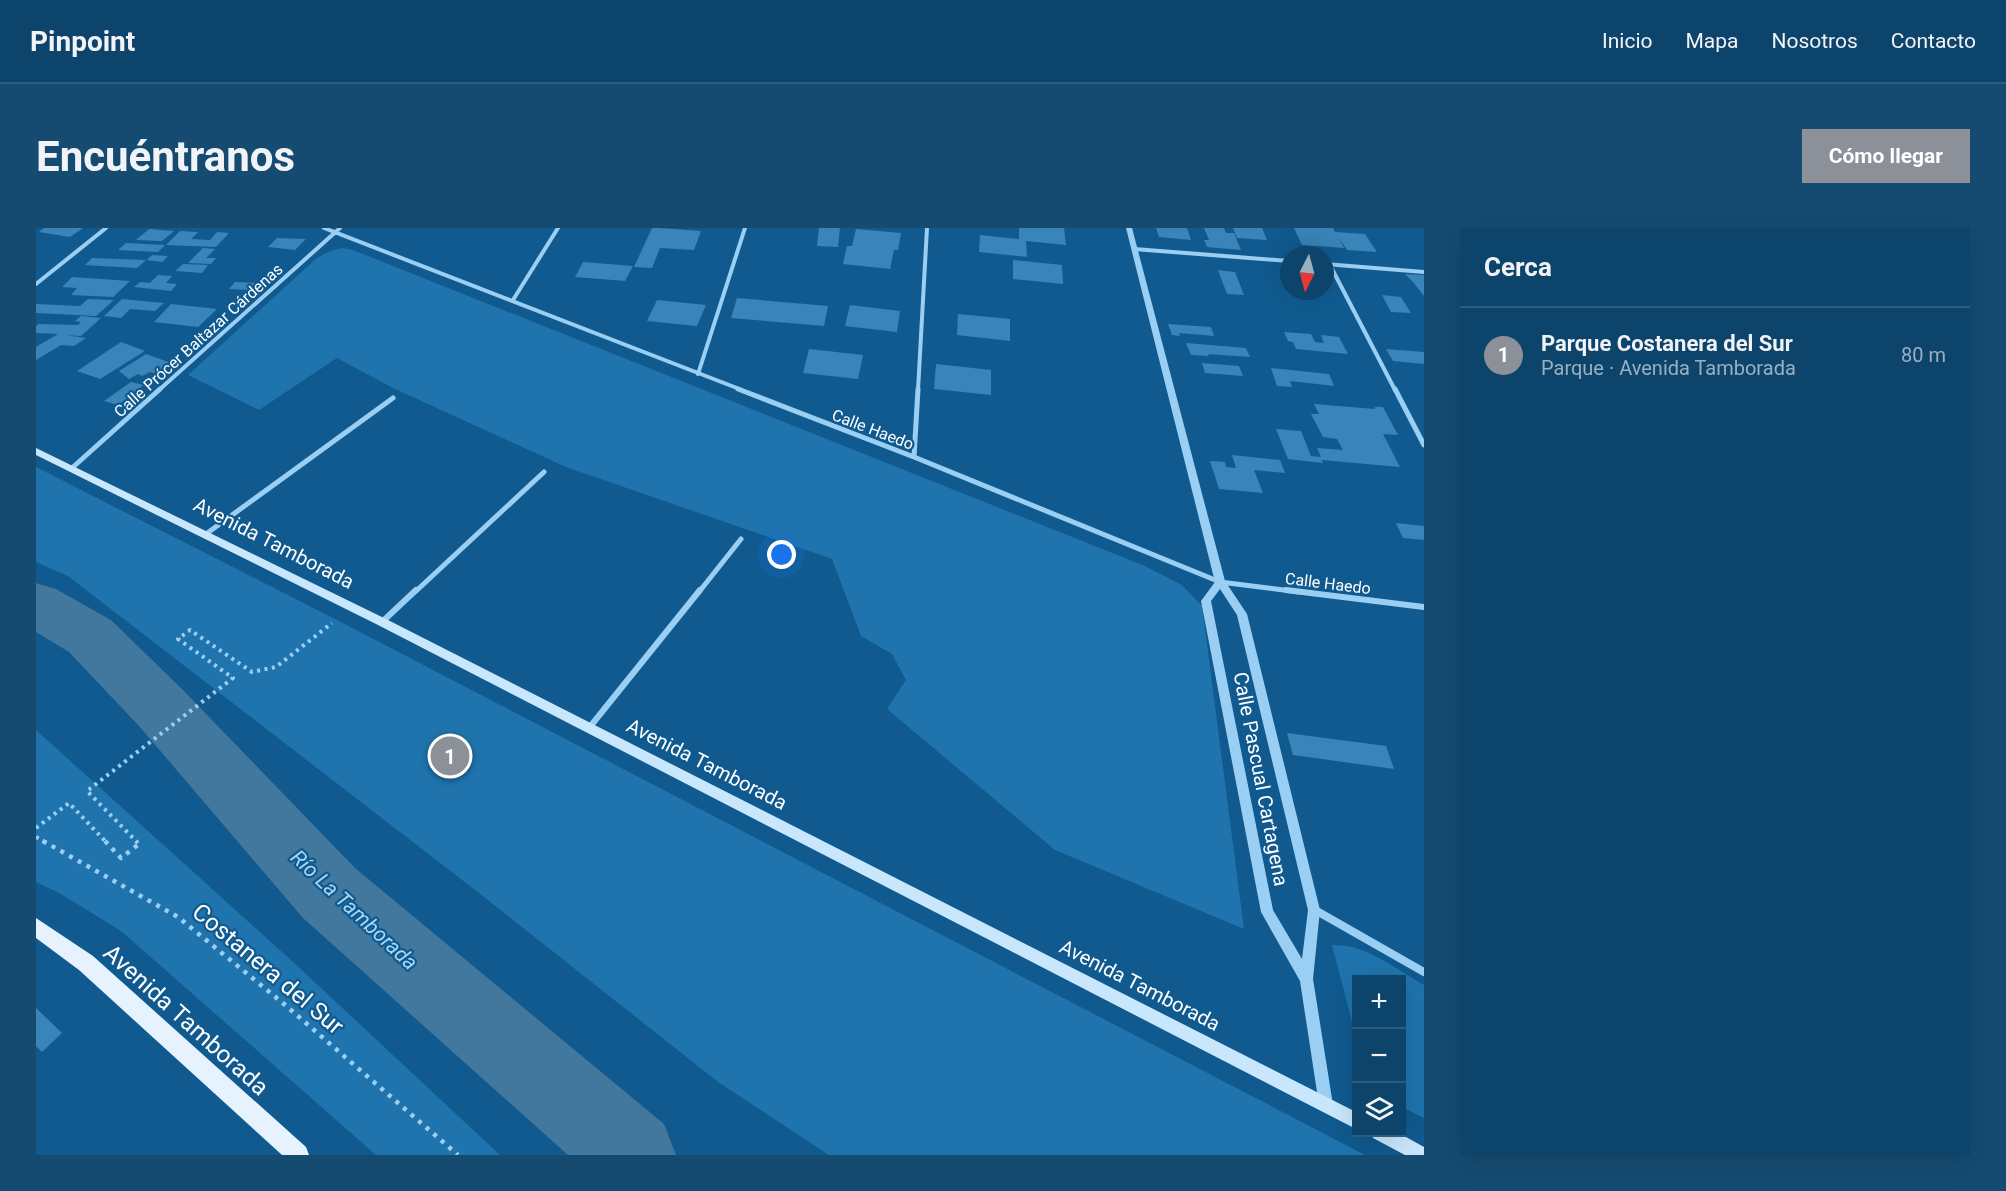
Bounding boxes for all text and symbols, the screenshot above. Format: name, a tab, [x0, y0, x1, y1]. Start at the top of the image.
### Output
text: Pinpoint	[30, 25, 135, 58]
text: Inicio	[1602, 29, 1652, 53]
text: Mapa	[1685, 29, 1738, 53]
text: Nosotros	[1771, 29, 1858, 53]
text: Contacto	[1891, 29, 1976, 53]
button: Cómo llegar	[1802, 129, 1970, 183]
text: Encuéntranos	[36, 132, 295, 181]
north arrow	[1280, 246, 1334, 300]
text: Cerca	[1484, 252, 1552, 282]
street label: Calle Prócer Baltazar Cárdenas	[110, 260, 287, 421]
text: Parque Costanera del Sur	[1541, 331, 1793, 356]
text: 1	[1498, 343, 1509, 367]
text: 80 m	[1901, 343, 1946, 367]
text: Parque · Avenida Tamborada	[1541, 356, 1796, 380]
street label: Calle Haedo	[829, 405, 916, 454]
street label: Avenida Tamborada	[190, 492, 358, 594]
your location	[767, 540, 796, 569]
street label: Calle Haedo	[1284, 569, 1372, 598]
street label: Calle Pascual Cartagena	[1228, 670, 1294, 888]
street label: Avenida Tamborada	[623, 713, 791, 815]
pin: 1	[430, 734, 470, 778]
water label: Río La Tamborada	[286, 845, 422, 975]
street label: Costanera del Sur	[187, 898, 349, 1040]
street label: Avenida Tamborada	[1056, 934, 1224, 1036]
street label: Avenida Tamborada	[98, 939, 274, 1101]
map controls	[1352, 975, 1406, 1137]
button: +	[1352, 975, 1406, 1029]
button: −	[1352, 1029, 1406, 1083]
button: layers	[1352, 1083, 1406, 1137]

